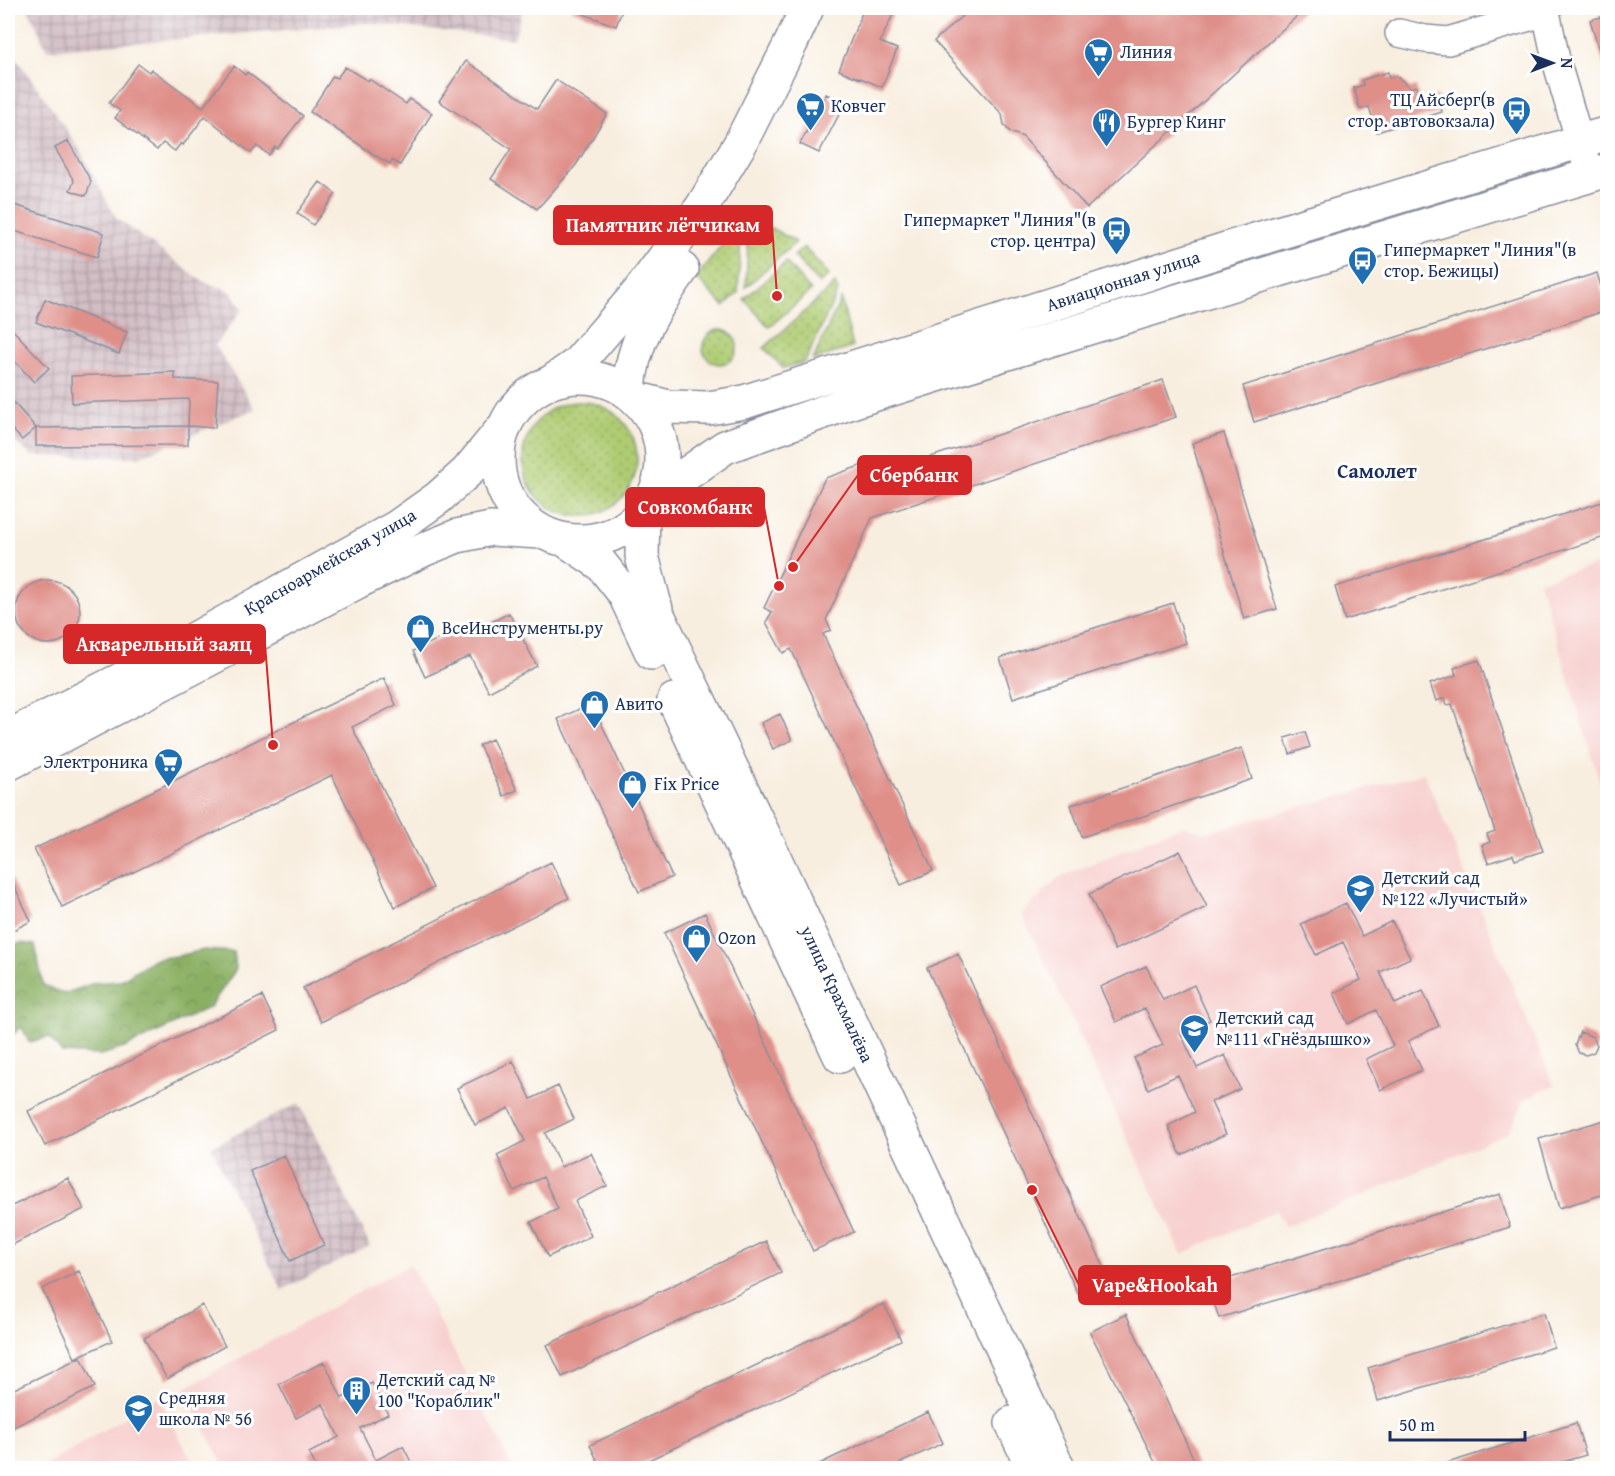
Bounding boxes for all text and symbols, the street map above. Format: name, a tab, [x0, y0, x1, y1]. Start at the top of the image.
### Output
north arrow	[1522, 33, 1582, 93]
supermarket icon: Линия	[1083, 36, 1115, 78]
place label: Линия	[1120, 38, 1172, 65]
text: N	[1555, 58, 1579, 69]
place label: ТЦ Айсберг(в стор. автовокзала)	[1348, 86, 1495, 134]
supermarket icon: Ковчег	[794, 90, 826, 132]
place label: Ковчег	[831, 92, 886, 119]
bus stop icon: ТЦ Айсберг(в стор. автовокзала)	[1500, 94, 1532, 136]
restaurant icon: Бургер Кинг	[1090, 106, 1122, 148]
place label: Бургер Кинг	[1127, 108, 1226, 135]
callout: Памятник лётчикам	[554, 206, 772, 244]
place label: Гипермаркет "Линия"(в стор. центра)	[904, 206, 1096, 254]
text: Памятник лётчикам	[566, 210, 760, 239]
bus stop icon: Гипермаркет "Линия"(в стор. центра)	[1101, 214, 1133, 256]
place label: Гипермаркет "Линия"(в стор. Бежицы)	[1384, 236, 1576, 284]
street label: Авиационная улица	[1042, 243, 1204, 318]
bus stop icon: Гипермаркет "Линия"(в стор. Бежицы)	[1347, 244, 1379, 286]
callout: Сбербанк	[858, 456, 971, 494]
district label: Самолет	[1337, 456, 1417, 485]
text: Сбербанк	[870, 460, 959, 489]
callout: Совкомбанк	[626, 488, 764, 526]
text: Совкомбанк	[638, 492, 753, 521]
street label: Красноармейская улица	[239, 501, 421, 622]
shop icon: ВсеИнструменты.ру	[405, 612, 437, 654]
place label: ВсеИнструменты.ру	[442, 614, 603, 641]
callout: Акварельный заяц	[64, 625, 265, 663]
text: Акварельный заяц	[76, 629, 252, 658]
shop icon: Авито	[578, 688, 610, 730]
place label: Авито	[615, 690, 663, 717]
supermarket icon: Электроника	[153, 746, 185, 788]
place label: Электроника	[43, 748, 148, 775]
shop icon: Fix Price	[617, 768, 649, 810]
place label: Fix Price	[654, 770, 720, 797]
place label: Детский сад №122 «Лучистый»	[1381, 864, 1528, 912]
school or university icon: Детский сад №122 «Лучистый»	[1345, 872, 1377, 914]
street label: улица Крахмалёва	[793, 920, 881, 1067]
shop icon: Ozon	[681, 922, 713, 964]
place label: Ozon	[718, 924, 756, 951]
place label: Детский сад №111 «Гнёздышко»	[1215, 1004, 1371, 1052]
school or university icon: Детский сад №111 «Гнёздышко»	[1179, 1012, 1211, 1054]
callout: Vape&Hookah	[1079, 1266, 1230, 1304]
text: Vape&Hookah	[1092, 1270, 1218, 1299]
place label: Детский сад № 100 "Кораблик"	[376, 1366, 501, 1414]
building icon: Детский сад № 100 "Кораблик"	[340, 1374, 372, 1416]
place label: Средняя школа № 56	[159, 1384, 252, 1432]
school or university icon: Средняя школа № 56	[122, 1392, 154, 1434]
scale bar	[1390, 1404, 1525, 1442]
text: 50 m	[1399, 1411, 1435, 1438]

